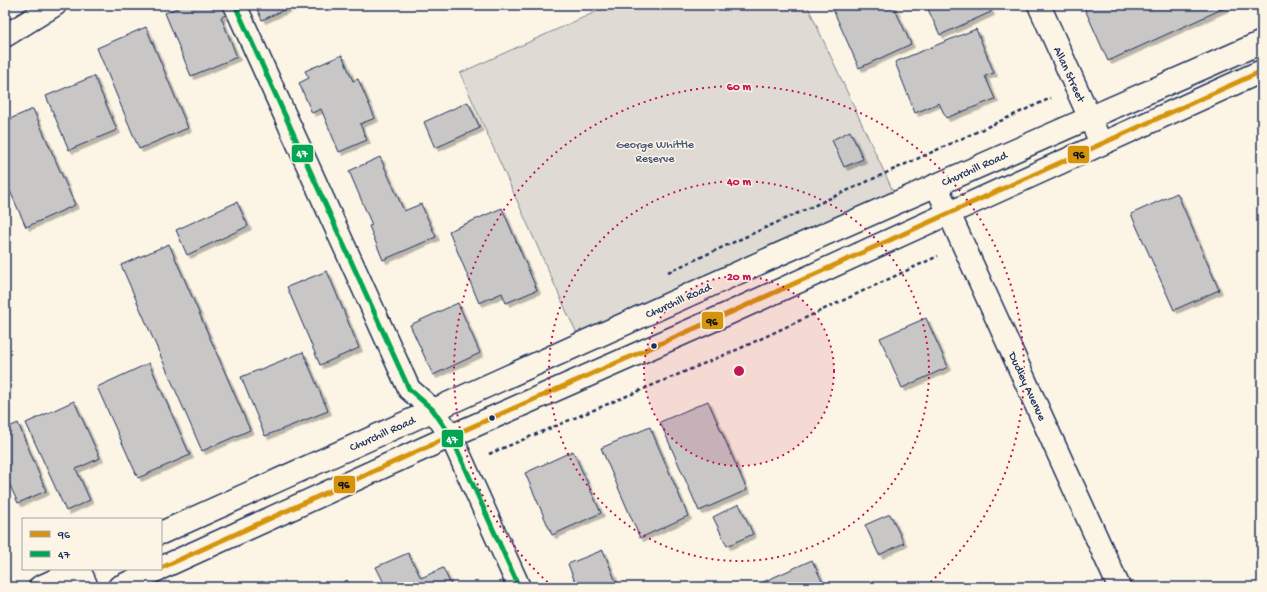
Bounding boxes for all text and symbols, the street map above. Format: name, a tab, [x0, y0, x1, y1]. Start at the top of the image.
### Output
street label: Allan Street	[1049, 45, 1088, 106]
text: 60 m	[727, 81, 752, 95]
park label: George Whittle Reserve	[616, 139, 695, 167]
line badge: 47	[291, 144, 314, 163]
line badge: 96	[1067, 145, 1090, 164]
text: 47	[296, 149, 309, 161]
street label: Churchill Road	[940, 149, 1011, 191]
text: 96	[1072, 150, 1085, 162]
text: 40 m	[726, 176, 751, 190]
text: 20 m	[727, 271, 752, 285]
street label: Churchill Road	[644, 281, 715, 323]
line badge: 96	[701, 311, 724, 330]
text: 96	[705, 317, 718, 329]
unlabelled marker	[649, 341, 659, 351]
street label: Dudley Avenue	[1004, 349, 1049, 424]
centre of rings	[732, 364, 746, 378]
unlabelled marker	[487, 413, 497, 423]
street label: Churchill Road	[348, 414, 419, 456]
line badge: 47	[441, 429, 464, 448]
text: 47	[446, 435, 459, 447]
line badge: 96	[333, 475, 356, 494]
text: 96	[337, 480, 350, 492]
legend	[22, 518, 162, 570]
text: 96	[57, 529, 71, 543]
text: 47	[58, 549, 71, 563]

